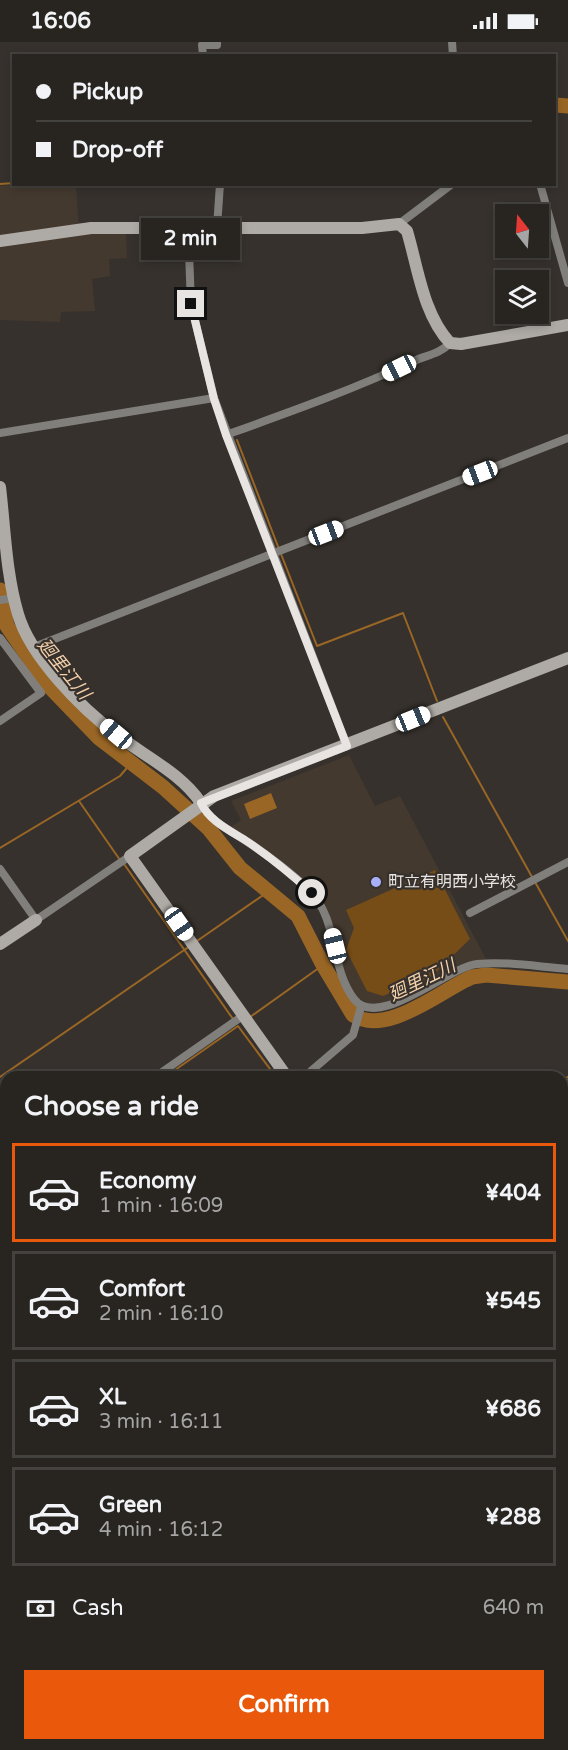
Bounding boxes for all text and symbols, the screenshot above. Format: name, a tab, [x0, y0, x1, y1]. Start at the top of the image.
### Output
text: 16:06	[30, 8, 91, 34]
text: Pickup	[72, 79, 143, 105]
text: Drop-off	[72, 137, 163, 163]
north arrow	[495, 204, 549, 258]
map controls	[495, 204, 549, 324]
callout: 2 min	[142, 217, 240, 259]
text: 2 min	[164, 227, 217, 251]
button: layers	[495, 270, 549, 324]
route end	[177, 290, 204, 317]
car	[379, 352, 419, 384]
car	[460, 458, 500, 488]
car	[306, 518, 346, 548]
water label: 廻里江川	[33, 634, 96, 705]
car	[393, 704, 433, 734]
car	[96, 716, 136, 752]
place label: 町立有明西小学校	[388, 872, 516, 892]
marker: 町立有明西小学校	[369, 875, 383, 889]
route start	[298, 879, 325, 906]
car	[161, 904, 197, 944]
car	[322, 926, 348, 966]
water label: 廻里江川	[385, 953, 461, 1006]
text: Choose a ride	[24, 1090, 199, 1123]
icon: car	[27, 1166, 81, 1220]
text: Economy	[99, 1168, 196, 1194]
text: ¥404	[485, 1180, 541, 1206]
text: 1 min · 16:09	[99, 1194, 223, 1218]
icon: car	[27, 1274, 81, 1328]
text: Comfort	[99, 1276, 185, 1302]
text: ¥545	[485, 1288, 541, 1314]
text: 2 min · 16:10	[99, 1302, 223, 1326]
icon: car	[27, 1382, 81, 1436]
text: XL	[99, 1384, 126, 1410]
text: ¥686	[485, 1396, 541, 1422]
text: 3 min · 16:11	[99, 1410, 223, 1434]
icon: car	[27, 1490, 81, 1544]
text: Green	[99, 1492, 162, 1518]
text: ¥288	[485, 1504, 541, 1530]
text: 4 min · 16:12	[99, 1518, 223, 1542]
icon: cash	[24, 1592, 57, 1625]
text: Cash	[72, 1595, 124, 1621]
text: 640 m	[483, 1596, 544, 1620]
button: Confirm	[24, 1670, 544, 1739]

